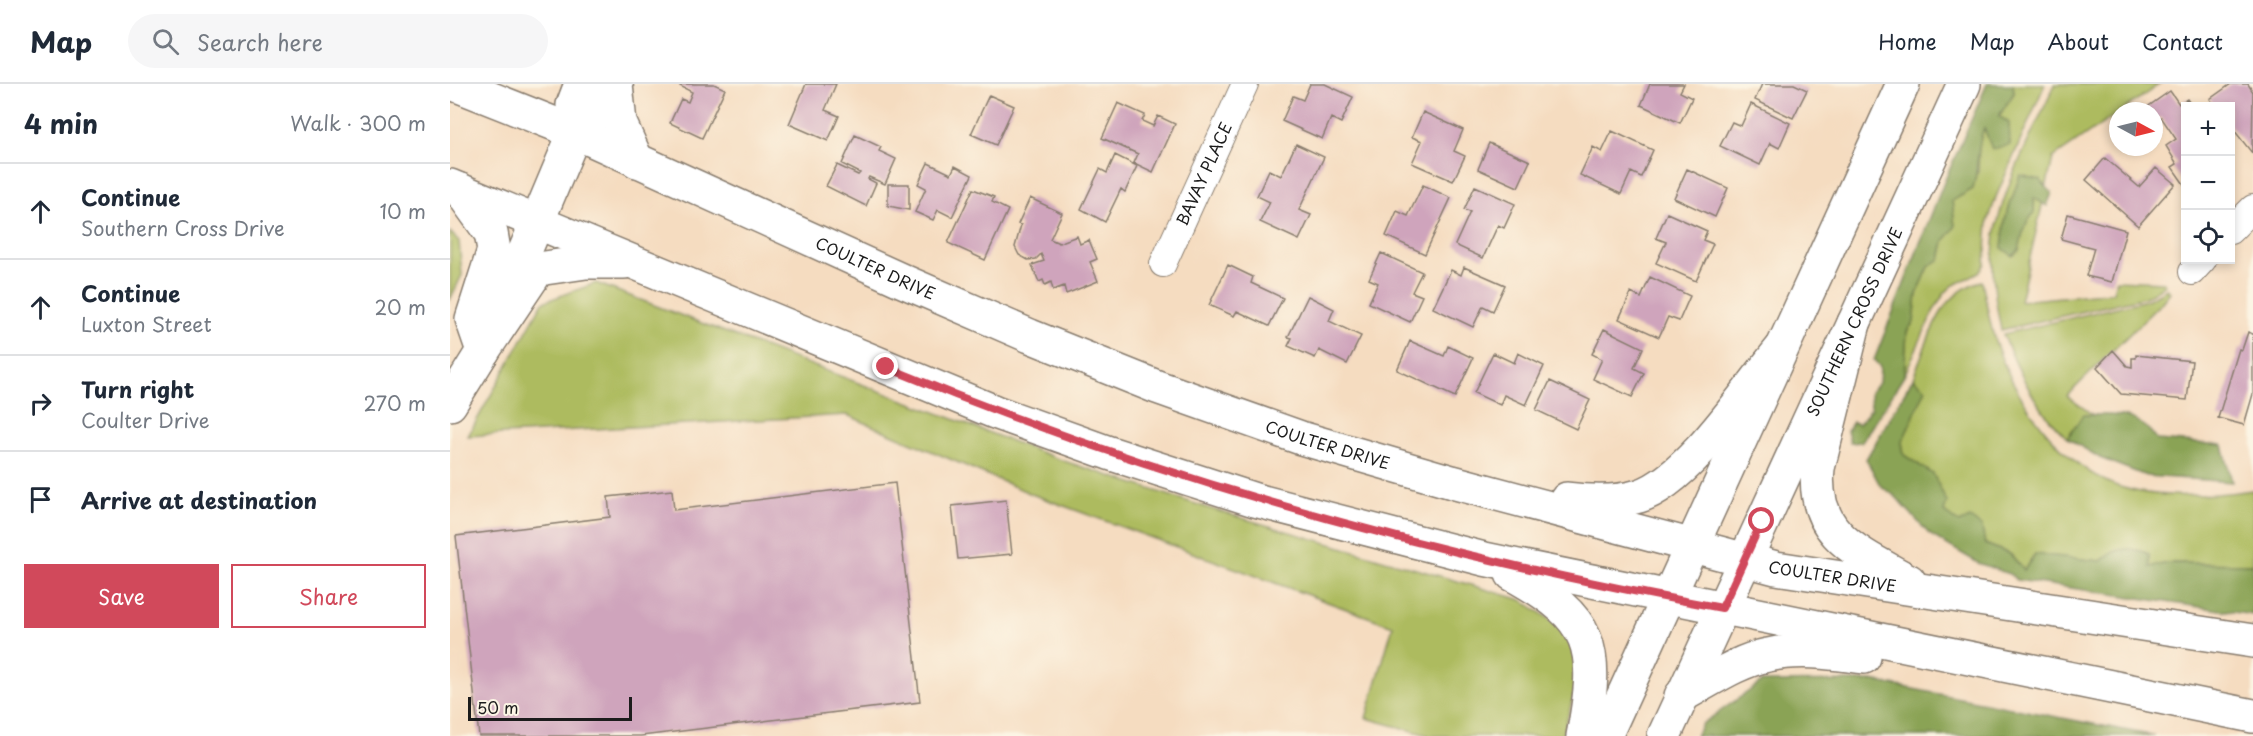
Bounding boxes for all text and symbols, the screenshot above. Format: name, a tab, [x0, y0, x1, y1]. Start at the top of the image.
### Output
search box	[128, 14, 548, 68]
text: Map	[30, 20, 92, 63]
icon: search	[149, 25, 182, 58]
text: Search here	[197, 25, 323, 58]
text: Home	[1878, 25, 1937, 57]
text: Map	[1970, 25, 2015, 57]
text: About	[2048, 25, 2109, 57]
text: Contact	[2142, 25, 2223, 57]
north arrow	[2109, 102, 2163, 156]
map controls	[2181, 102, 2235, 264]
button: +	[2181, 102, 2235, 156]
text: 4 min	[24, 104, 98, 143]
text: Walk · 300 m	[290, 108, 426, 138]
street label: BAVAY PLACE	[1169, 118, 1237, 229]
button: −	[2181, 156, 2235, 210]
text: Continue	[81, 180, 180, 213]
icon: ahead	[24, 195, 57, 228]
text: 10 m	[379, 196, 426, 226]
button: locate	[2181, 210, 2235, 264]
text: Southern Cross Drive	[81, 213, 285, 243]
street label: SOUTHERN CROSS DRIVE	[1800, 223, 1908, 420]
street label: COULTER DRIVE	[812, 230, 940, 305]
text: Continue	[81, 276, 180, 309]
icon: ahead	[24, 291, 57, 324]
text: 20 m	[374, 292, 426, 322]
text: Luxton Street	[81, 309, 212, 339]
route end	[872, 353, 898, 379]
text: Turn right	[81, 372, 194, 405]
icon: right	[24, 387, 57, 420]
text: 270 m	[363, 388, 426, 418]
text: Coulter Drive	[81, 405, 210, 435]
street label: COULTER DRIVE	[1262, 413, 1393, 474]
icon: arrive	[24, 483, 57, 516]
text: Arrive at destination	[81, 483, 317, 516]
route start	[1748, 507, 1774, 533]
street label: COULTER DRIVE	[1766, 554, 1898, 597]
button: Save	[24, 564, 219, 628]
button: Share	[231, 564, 426, 628]
scale bar	[468, 694, 632, 722]
text: 50 m	[477, 695, 518, 719]

